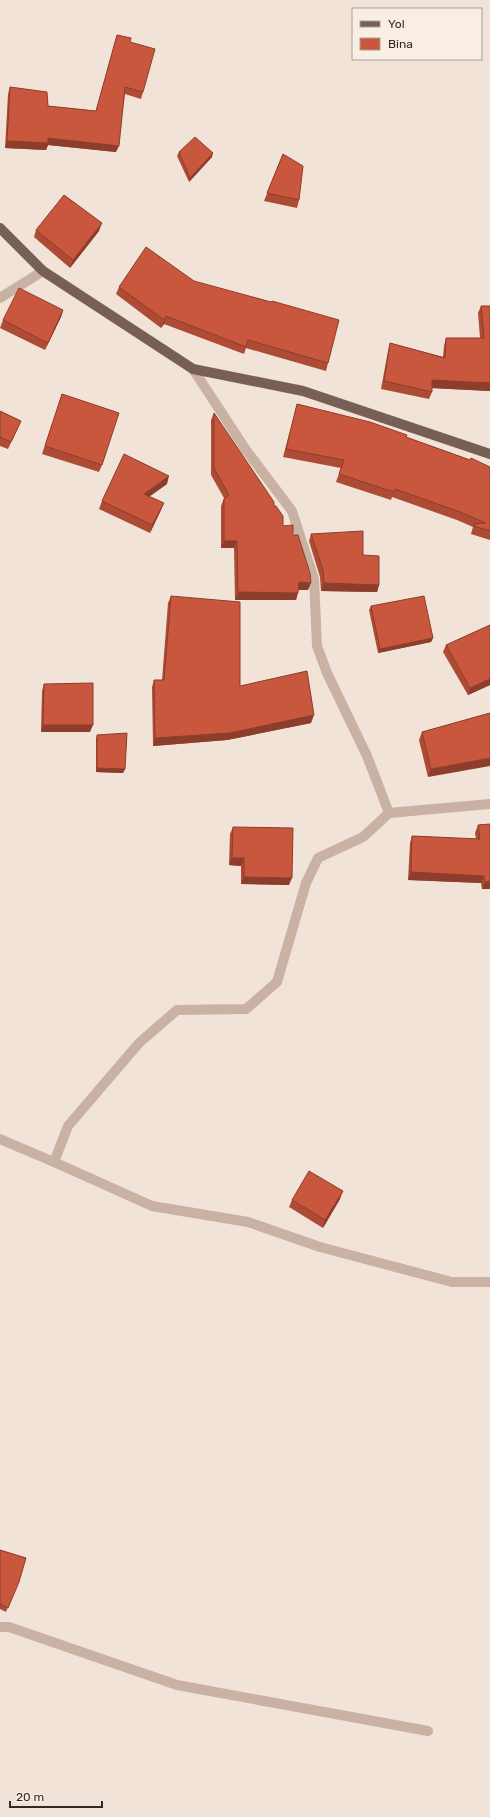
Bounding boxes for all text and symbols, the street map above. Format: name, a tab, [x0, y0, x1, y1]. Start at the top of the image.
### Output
legend	[352, 8, 482, 60]
text: Yol	[388, 17, 405, 31]
text: Bina	[388, 37, 413, 51]
scale bar	[10, 1783, 102, 1809]
text: 20 m	[16, 1790, 44, 1804]

